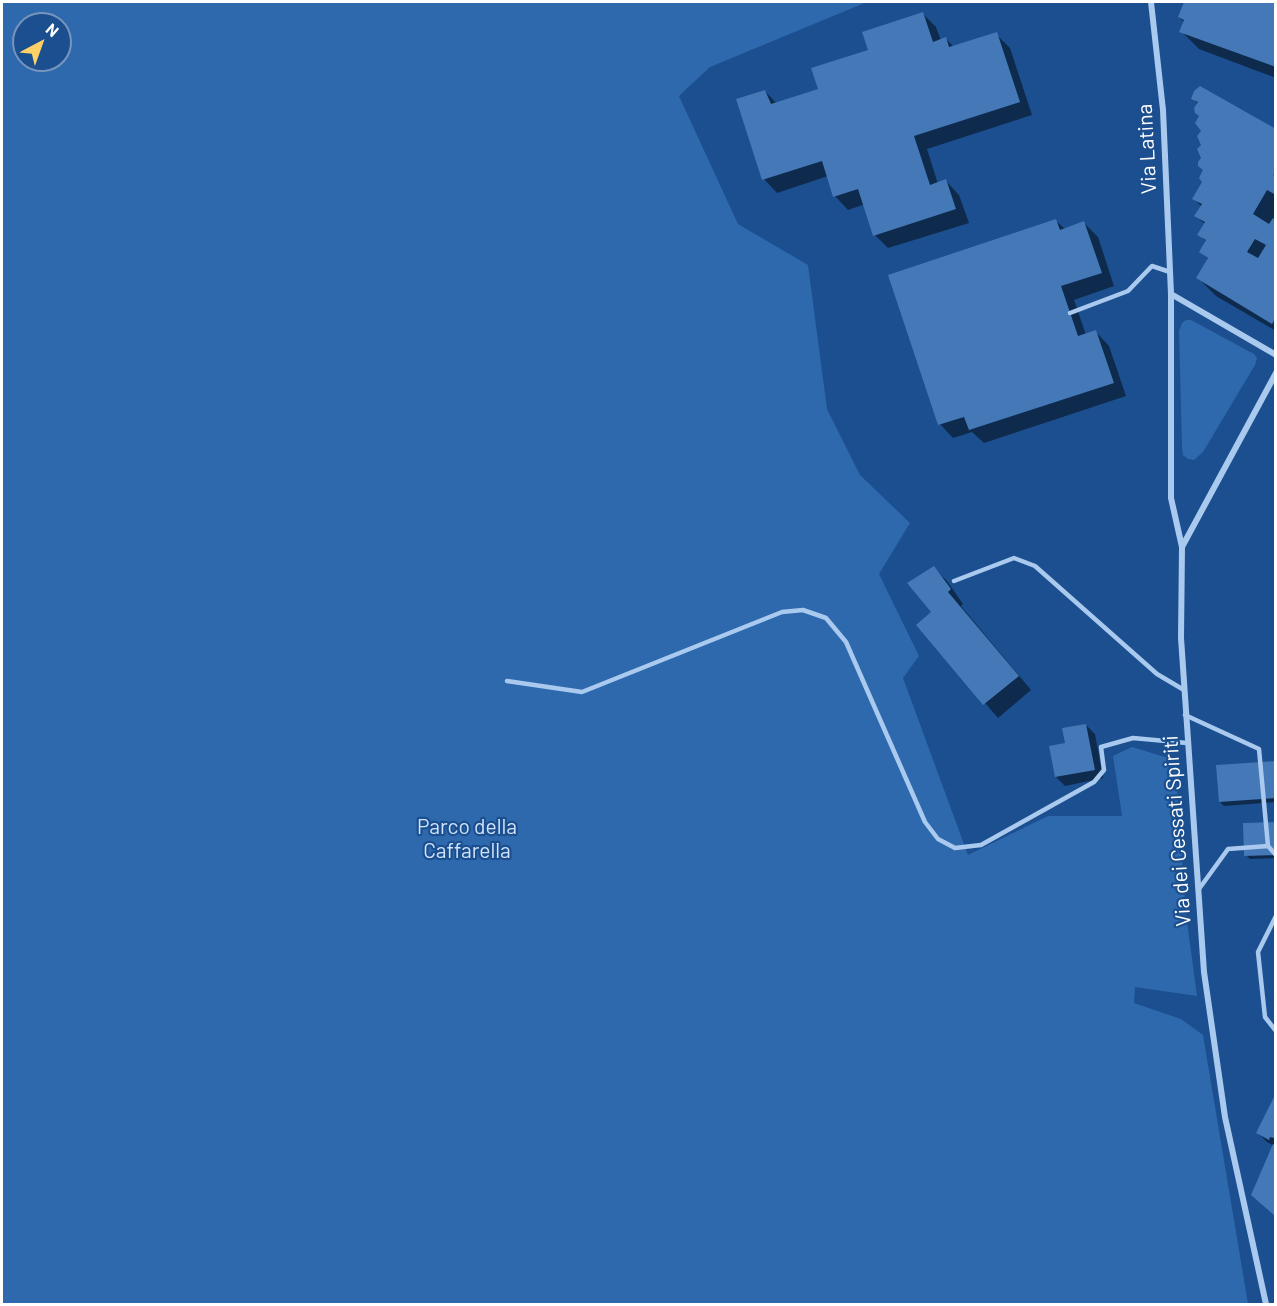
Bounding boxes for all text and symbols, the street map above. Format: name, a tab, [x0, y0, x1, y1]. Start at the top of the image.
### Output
north arrow	[12, 12, 72, 72]
text: N	[43, 19, 63, 40]
street label: Via Latina	[1132, 103, 1162, 195]
street label: Via dei Cessati Spiriti	[1158, 735, 1196, 927]
park label: Parco della Caffarella	[417, 814, 517, 864]

